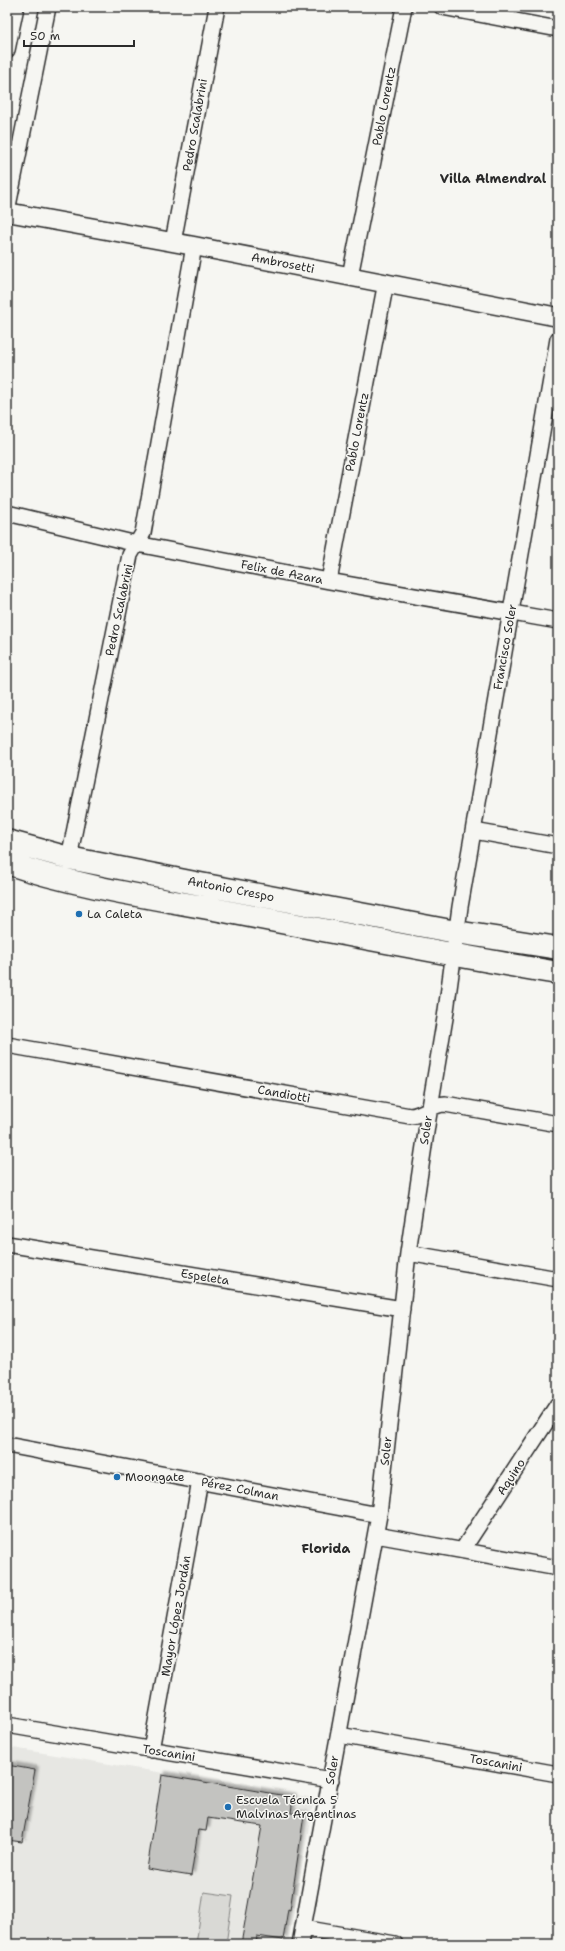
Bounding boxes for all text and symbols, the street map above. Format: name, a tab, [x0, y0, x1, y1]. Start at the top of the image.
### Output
scale bar	[24, 22, 134, 48]
text: 50 m	[30, 28, 60, 44]
street label: Pablo Lorentz	[368, 65, 400, 147]
street label: Pedro Scalabrini	[179, 77, 211, 173]
district label: Villa Almendral	[440, 170, 547, 187]
street label: Ambrosetti	[250, 249, 316, 277]
street label: Pablo Lorentz	[341, 391, 373, 473]
street label: Felix de Azara	[240, 556, 325, 588]
street label: Pedro Scalabrini	[101, 562, 137, 658]
street label: Francisco Soler	[490, 602, 520, 691]
street label: Antonio Crespo	[186, 873, 276, 905]
place label: La Caleta	[87, 906, 143, 922]
marker: La Caleta	[74, 909, 84, 919]
street label: Candiotti	[256, 1081, 312, 1107]
street label: Soler	[416, 1114, 436, 1146]
street label: Espeleta	[180, 1265, 231, 1289]
street label: Soler	[377, 1435, 396, 1466]
street label: Aquino	[493, 1456, 529, 1498]
place label: Moongate	[125, 1469, 185, 1485]
marker: Moongate	[112, 1472, 122, 1482]
street label: Pérez Colman	[200, 1474, 280, 1504]
district label: Florida	[302, 1540, 351, 1557]
street label: Mayor López Jordán	[157, 1554, 195, 1678]
street label: Toscanini	[141, 1741, 197, 1765]
street label: Toscanini	[468, 1750, 524, 1776]
street label: Soler	[322, 1754, 342, 1786]
place label: Escuela Técnica 5 Malvinas Argentinas	[236, 1792, 357, 1822]
marker: Escuela Técnica 5 Malvinas Argentinas	[223, 1802, 233, 1812]

